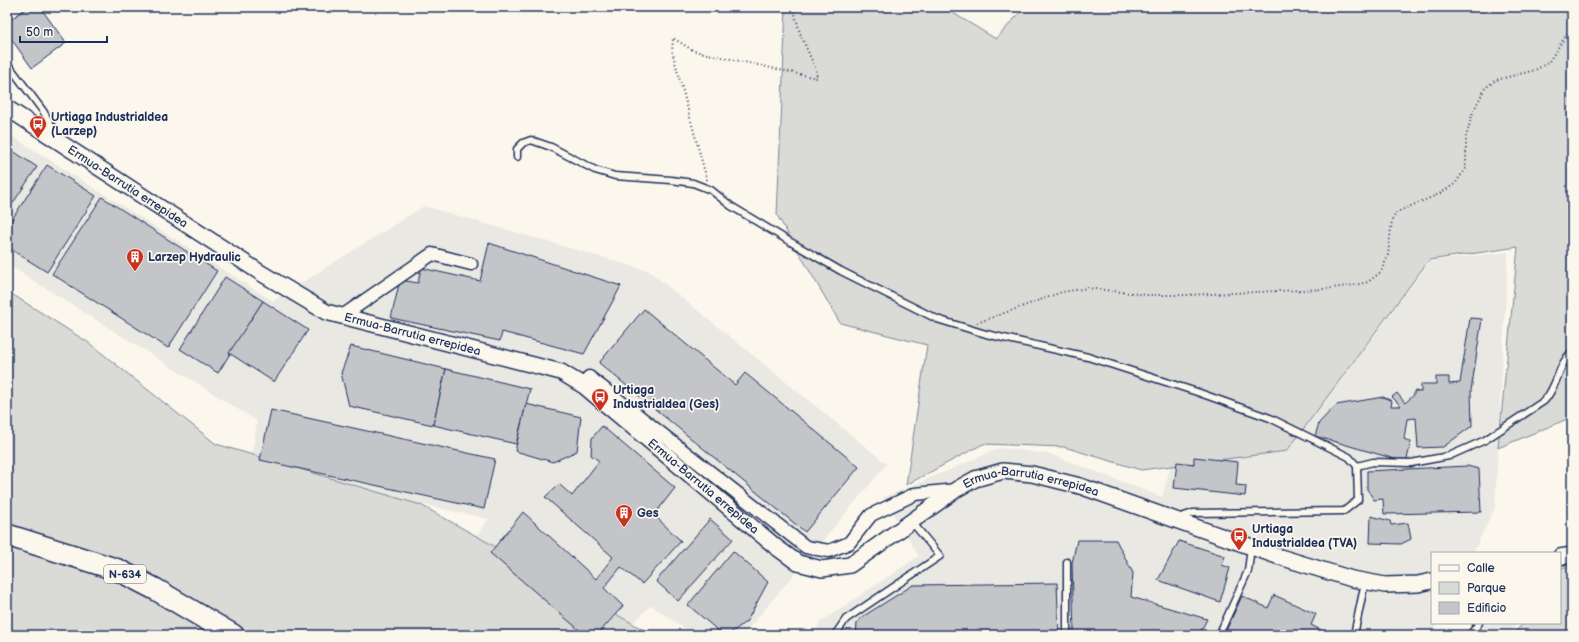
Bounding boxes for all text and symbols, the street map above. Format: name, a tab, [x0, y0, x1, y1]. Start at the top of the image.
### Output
scale bar	[20, 18, 107, 44]
text: 50 m	[26, 25, 53, 40]
place label: Urtiaga Industrialdea (Larzep)	[51, 110, 168, 139]
bus stop icon: Urtiaga Industrialdea (Larzep)	[28, 114, 48, 139]
street label: Ermua-Barrutia errepidea	[65, 142, 191, 231]
building icon: Larzep Hydraulic	[125, 247, 145, 272]
place label: Larzep Hydraulic	[148, 250, 241, 265]
street label: Ermua-Barrutia errepidea	[343, 310, 482, 359]
place label: Urtiaga Industrialdea (Ges)	[613, 383, 719, 412]
bus stop icon: Urtiaga Industrialdea (Ges)	[590, 387, 610, 412]
street label: Ermua-Barrutia errepidea	[645, 436, 762, 537]
street label: Ermua-Barrutia errepidea	[960, 464, 1101, 500]
building icon: Ges	[614, 503, 634, 528]
place label: Ges	[637, 506, 659, 521]
place label: Urtiaga Industrialdea (TVA)	[1252, 522, 1357, 551]
bus stop icon: Urtiaga Industrialdea (TVA)	[1229, 526, 1249, 551]
legend	[1431, 552, 1561, 624]
text: Calle	[1467, 561, 1495, 576]
road number: N-634	[104, 565, 146, 583]
text: Parque	[1467, 581, 1506, 596]
text: Edificio	[1467, 601, 1507, 616]

